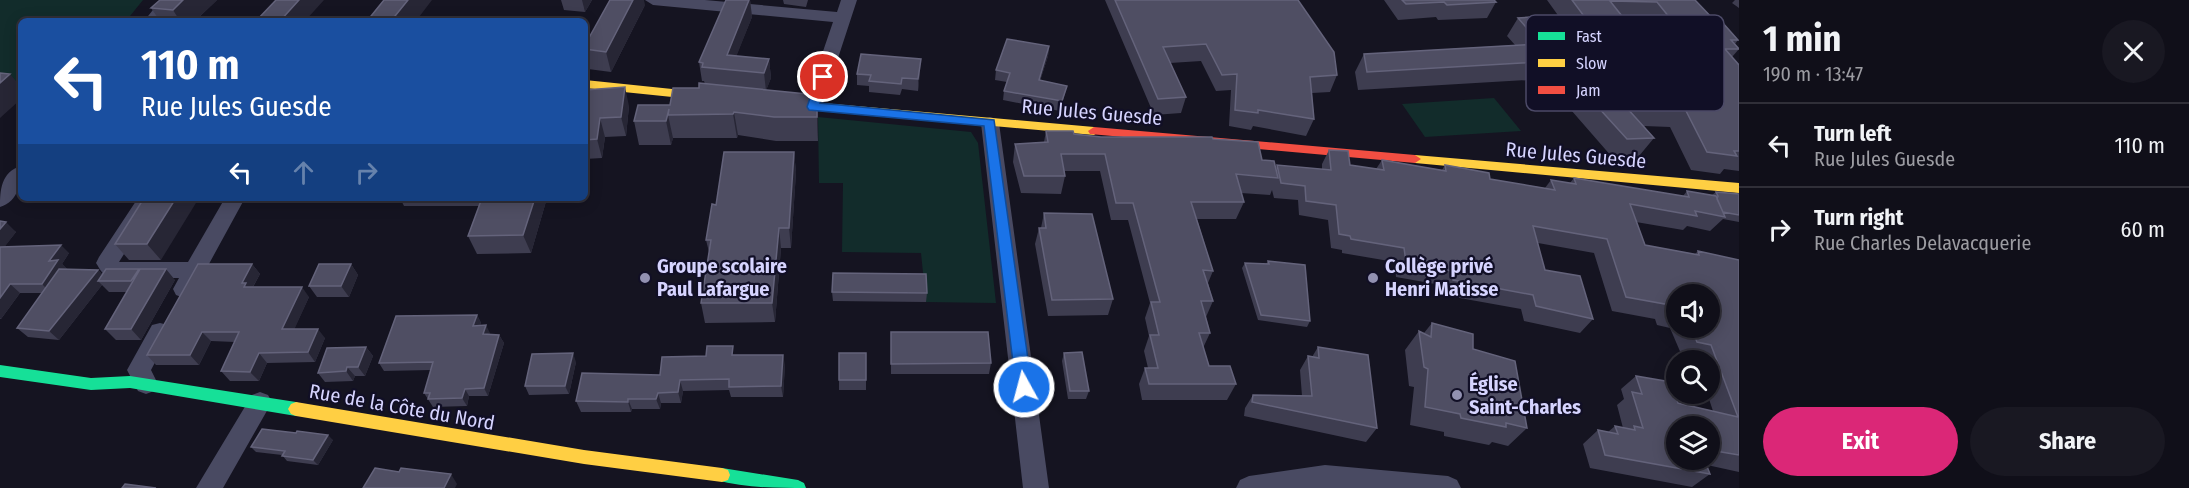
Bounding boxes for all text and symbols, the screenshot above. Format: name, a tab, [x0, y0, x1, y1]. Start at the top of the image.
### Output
legend	[1526, 15, 1724, 111]
text: 1 min	[1763, 17, 1841, 61]
button: close	[2102, 20, 2165, 83]
text: Fast	[1576, 27, 1603, 46]
text: 110 m	[141, 40, 240, 90]
icon: left	[42, 42, 120, 120]
pin	[797, 51, 848, 102]
text: Slow	[1576, 54, 1607, 73]
icon: arrive	[806, 60, 839, 93]
text: 190 m · 13:47	[1763, 62, 1863, 86]
text: Jam	[1576, 81, 1601, 100]
text: Rue Jules Guesde	[141, 91, 332, 123]
street label: Rue Jules Guesde	[1021, 94, 1163, 130]
text: Turn left	[1814, 120, 1892, 147]
icon: left	[1763, 129, 1796, 162]
text: 110 m	[2115, 132, 2165, 159]
street label: Rue Jules Guesde	[1505, 137, 1647, 173]
text: Rue Jules Guesde	[1814, 147, 1955, 171]
icon: left	[224, 156, 257, 189]
icon: ahead	[287, 156, 320, 189]
icon: right	[350, 156, 383, 189]
text: Turn right	[1814, 204, 1903, 231]
icon: right	[1763, 213, 1796, 246]
text: 60 m	[2121, 216, 2165, 243]
text: Rue Charles Delavacquerie	[1814, 231, 2031, 255]
place label: Groupe scolaire Paul Lafargue	[657, 254, 787, 301]
place label: Collège privé Henri Matisse	[1385, 254, 1498, 301]
marker: Groupe scolaire Paul Lafargue	[638, 271, 652, 285]
marker: Collège privé Henri Matisse	[1366, 271, 1380, 285]
map controls	[1666, 284, 1720, 470]
button: sound	[1666, 284, 1720, 338]
button: search	[1666, 350, 1720, 404]
position arrow	[992, 355, 1056, 419]
place label: Église Saint-Charles	[1469, 371, 1581, 419]
street label: Rue de la Côte du Nord	[307, 379, 497, 435]
marker: Église Saint-Charles	[1450, 388, 1464, 402]
button: Exit	[1763, 407, 1958, 476]
button: Share	[1970, 407, 2165, 476]
button: layers	[1666, 416, 1720, 470]

